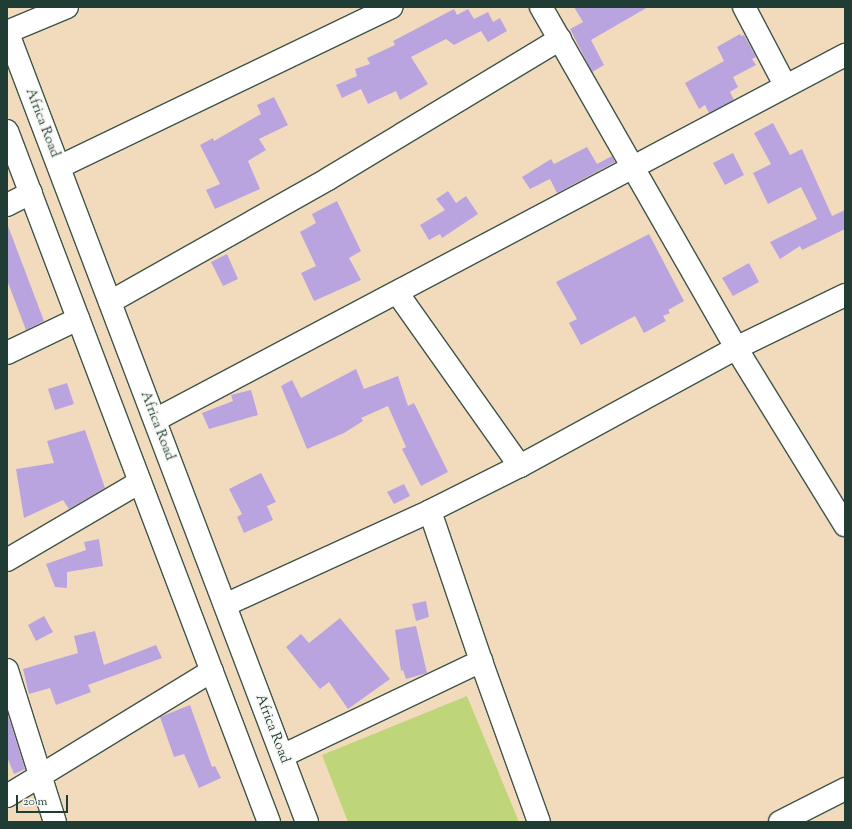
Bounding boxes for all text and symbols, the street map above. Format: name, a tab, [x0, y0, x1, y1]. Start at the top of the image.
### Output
street label: Africa Road	[21, 86, 63, 160]
street label: Africa Road	[136, 389, 178, 463]
street label: Africa Road	[251, 692, 293, 766]
scale bar	[18, 787, 70, 813]
text: 20 m	[23, 793, 47, 811]

